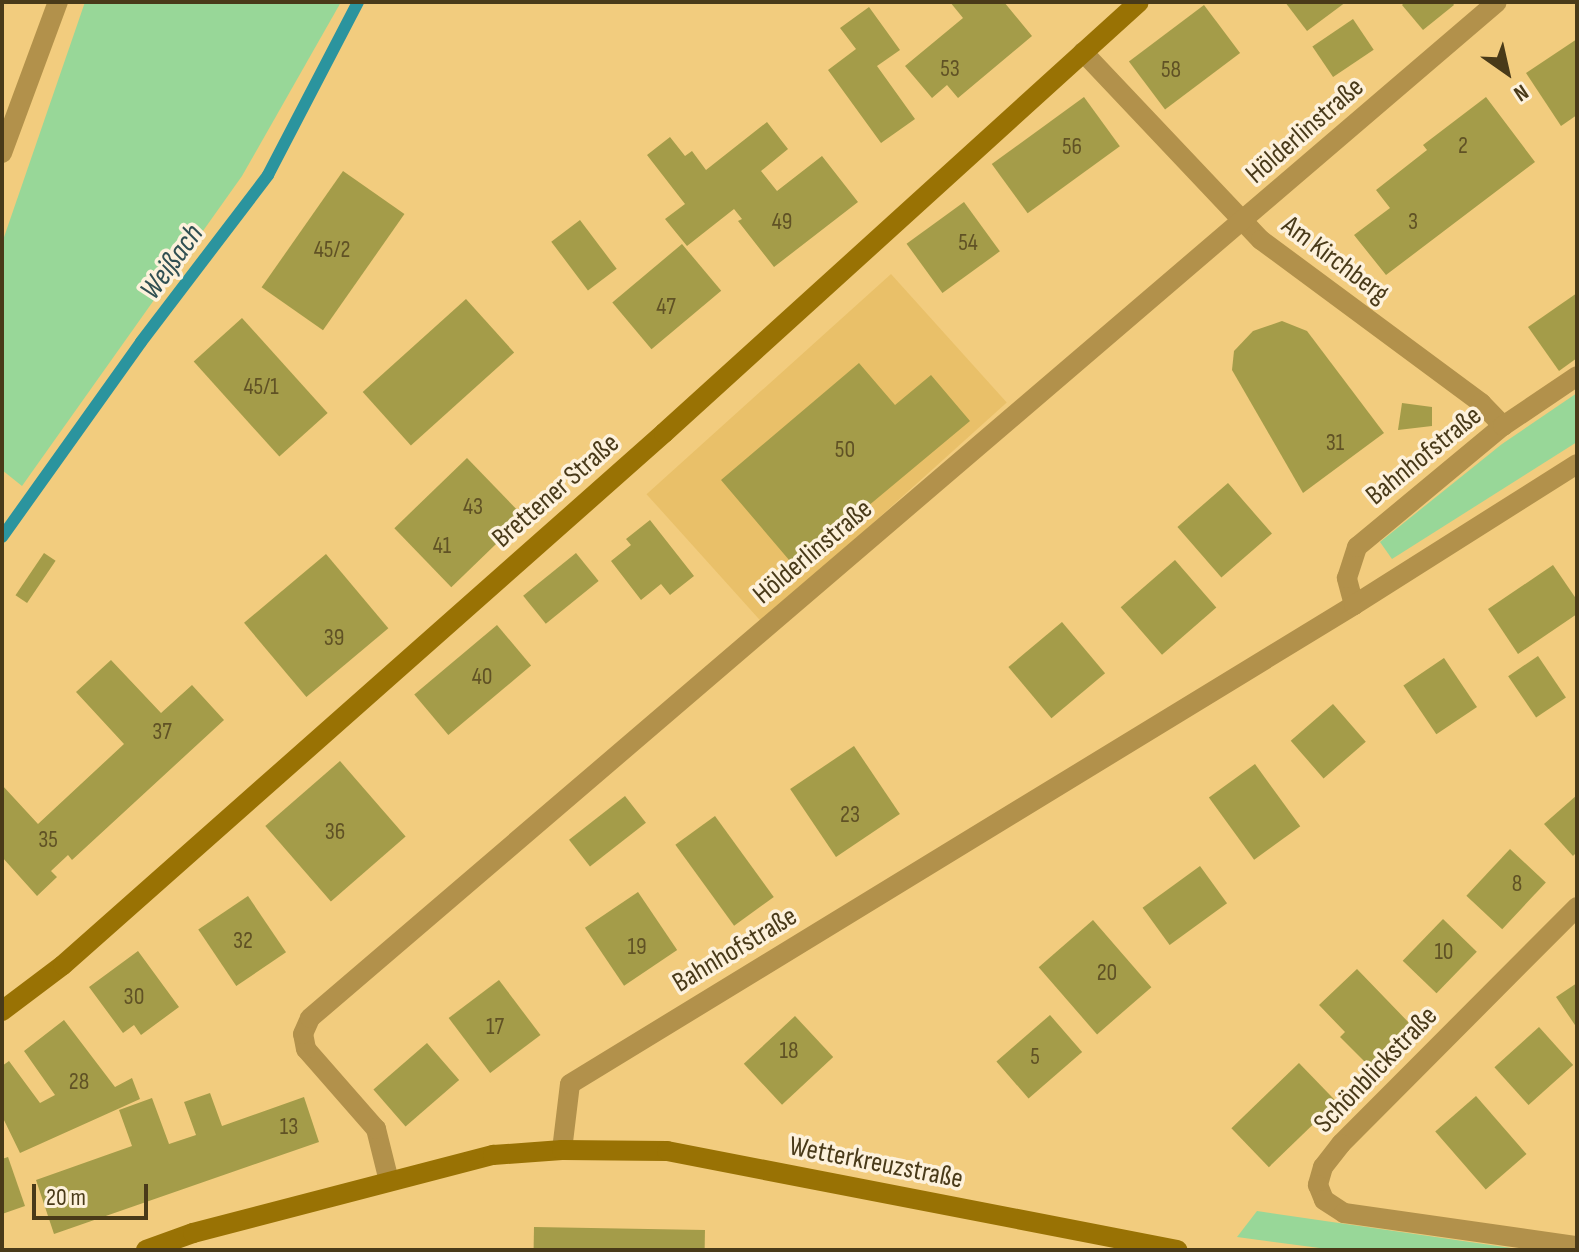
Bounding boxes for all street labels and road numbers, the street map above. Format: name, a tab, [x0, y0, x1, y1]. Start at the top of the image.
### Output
street label: Hölderlinstraße	[1239, 71, 1371, 191]
street label: Am Kirchberg	[1275, 209, 1395, 311]
street label: Bahnhofstraße	[1359, 399, 1489, 513]
street label: Brettener Straße	[486, 427, 626, 555]
street label: Hölderlinstraße	[747, 493, 879, 611]
street label: Bahnhofstraße	[667, 900, 803, 1000]
street label: Schönblickstraße	[1307, 1000, 1445, 1140]
street label: Wetterkreuzstraße	[786, 1130, 966, 1196]

